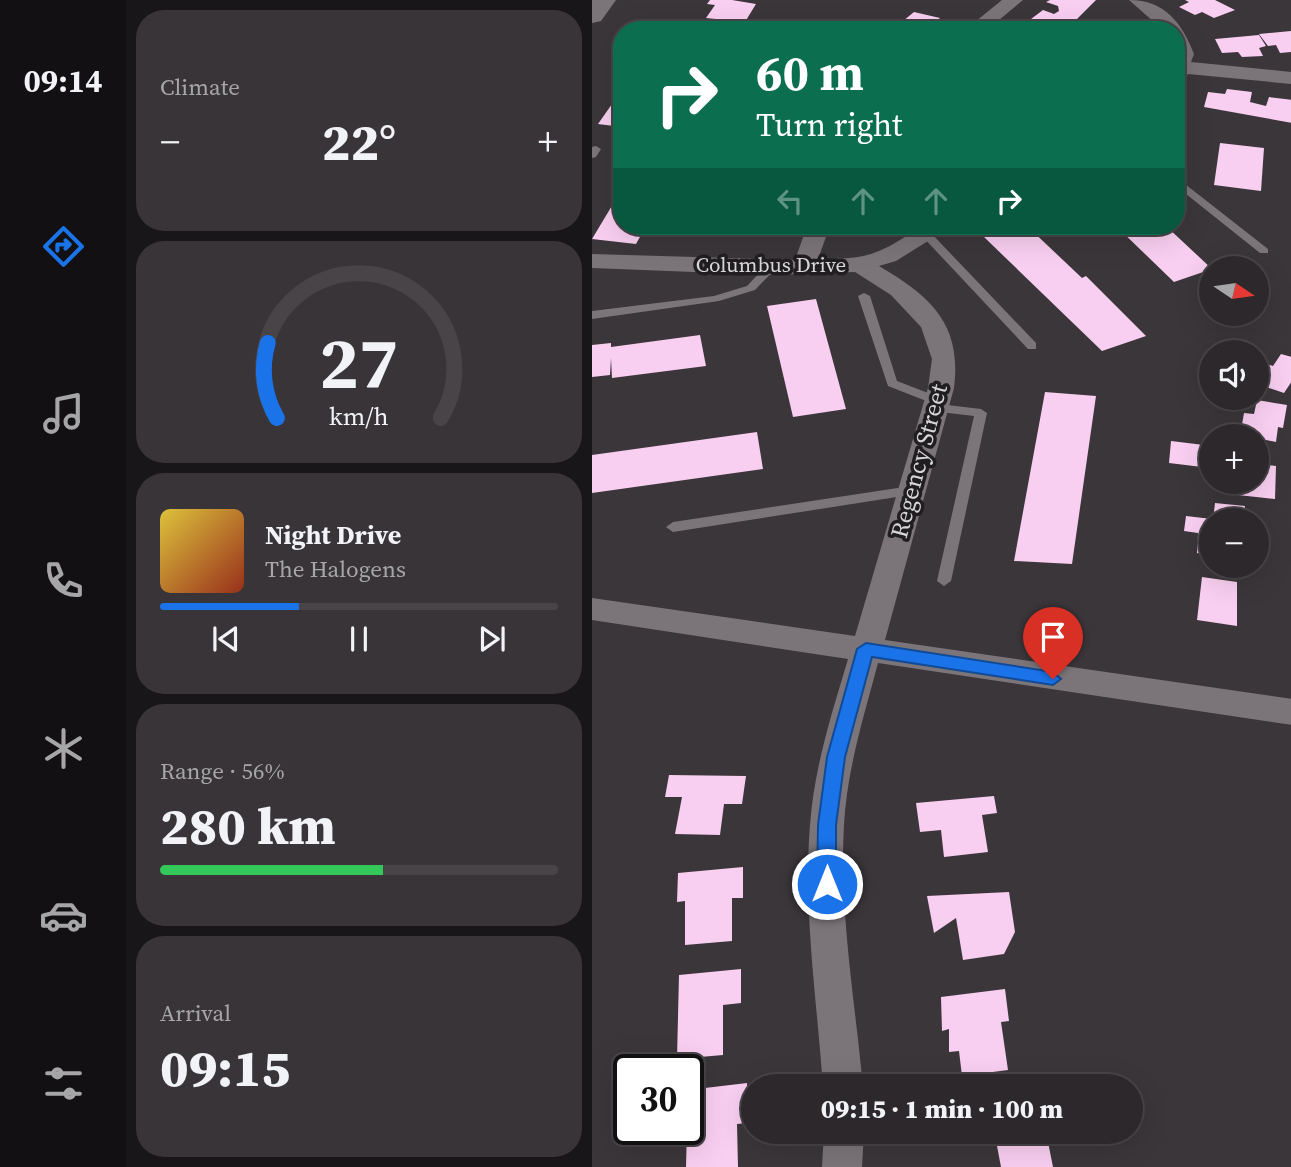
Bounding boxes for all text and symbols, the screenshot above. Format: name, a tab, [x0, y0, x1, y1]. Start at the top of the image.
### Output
text: 60 m	[756, 39, 864, 106]
icon: right	[641, 49, 732, 140]
text: 09:14	[24, 59, 102, 103]
text: Climate	[160, 71, 240, 103]
text: Turn right	[756, 103, 902, 147]
text: 22°	[322, 106, 396, 177]
text: −	[160, 116, 180, 168]
text: +	[538, 116, 558, 168]
icon: left	[771, 182, 809, 220]
icon: ahead	[844, 182, 882, 220]
icon: ahead	[917, 182, 955, 220]
icon: right	[990, 182, 1028, 220]
icon: directions	[39, 222, 88, 271]
street label: Columbus Drive	[696, 250, 846, 279]
north arrow	[1199, 256, 1269, 326]
map controls	[1199, 256, 1269, 578]
text: 27	[320, 314, 398, 413]
button: sound	[1199, 340, 1269, 410]
street label: Regency Street	[882, 380, 955, 542]
icon: music	[39, 389, 88, 438]
text: km/h	[329, 399, 389, 433]
button: +	[1199, 424, 1269, 494]
button: −	[1199, 508, 1269, 578]
text: Night Drive	[265, 517, 401, 553]
text: The Halogens	[265, 553, 406, 585]
icon: phone	[39, 556, 88, 605]
pin	[1023, 607, 1083, 679]
icon: arrive	[1034, 618, 1072, 656]
icon: previous	[207, 620, 245, 658]
icon: pause	[340, 620, 378, 658]
icon: next	[473, 620, 511, 658]
icon: climate	[39, 724, 88, 773]
text: Range · 56%	[160, 755, 285, 787]
text: 280 km	[160, 790, 336, 861]
position arrow	[790, 847, 864, 921]
icon: car	[39, 891, 88, 940]
text: Arrival	[160, 997, 231, 1029]
text: 09:15	[160, 1032, 290, 1103]
speed limit sign: 30	[613, 1054, 704, 1145]
icon: filters	[39, 1059, 88, 1108]
text: 09:15 · 1 min · 100 m	[821, 1091, 1063, 1127]

